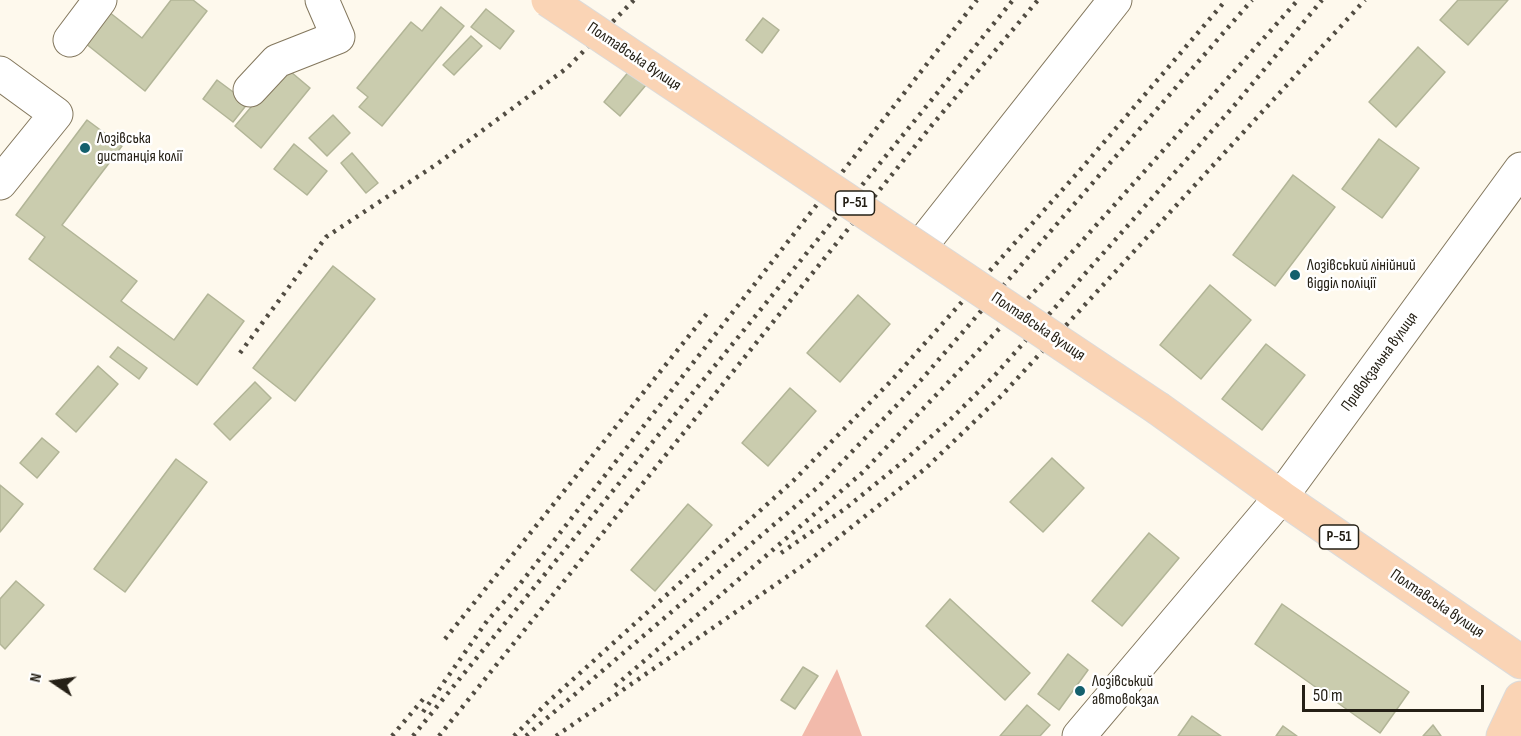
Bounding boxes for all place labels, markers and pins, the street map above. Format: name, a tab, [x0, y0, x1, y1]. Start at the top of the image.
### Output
place label: Лозівська дистанція колії	[97, 129, 182, 167]
marker: Лозівська дистанція колії	[78, 141, 92, 155]
place label: Лозівський лінійний відділ поліції	[1307, 256, 1416, 294]
marker: Лозівський лінійний відділ поліції	[1288, 268, 1302, 282]
place label: Лозівський автовокзал	[1092, 672, 1159, 710]
marker: Лозівський автовокзал	[1073, 684, 1087, 698]

